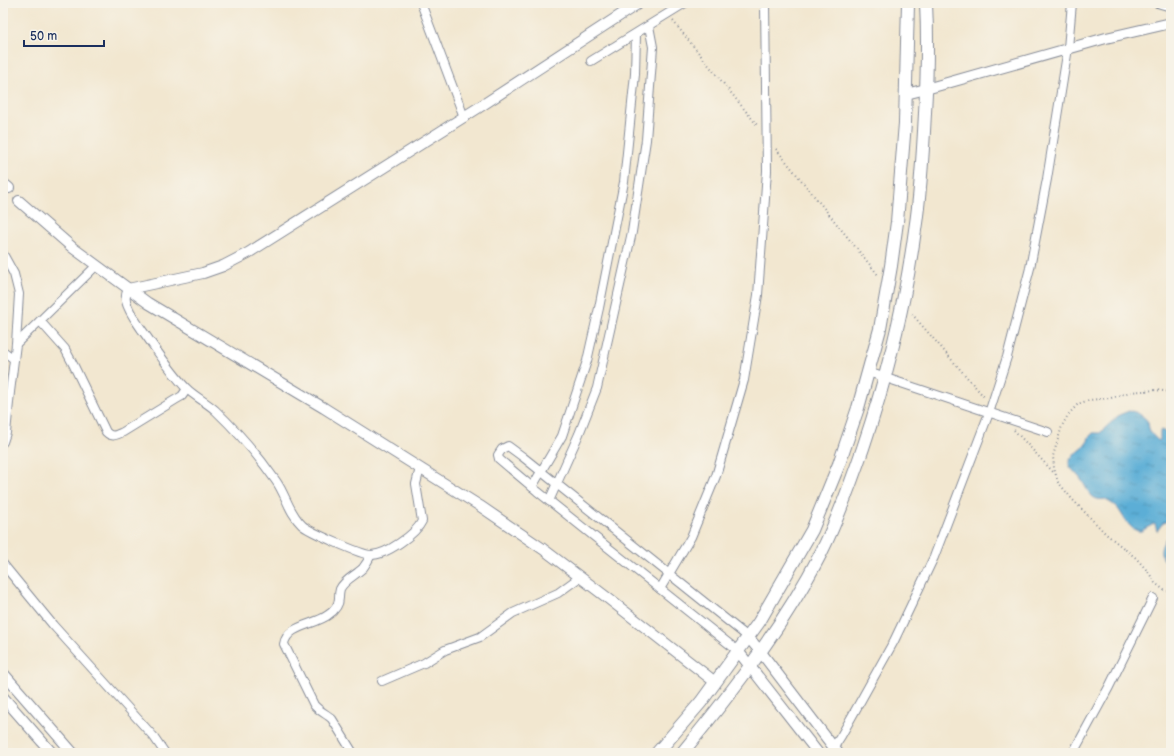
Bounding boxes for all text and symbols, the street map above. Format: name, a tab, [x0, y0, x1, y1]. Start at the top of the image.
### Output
scale bar	[24, 22, 104, 48]
text: 50 m	[30, 29, 57, 44]

